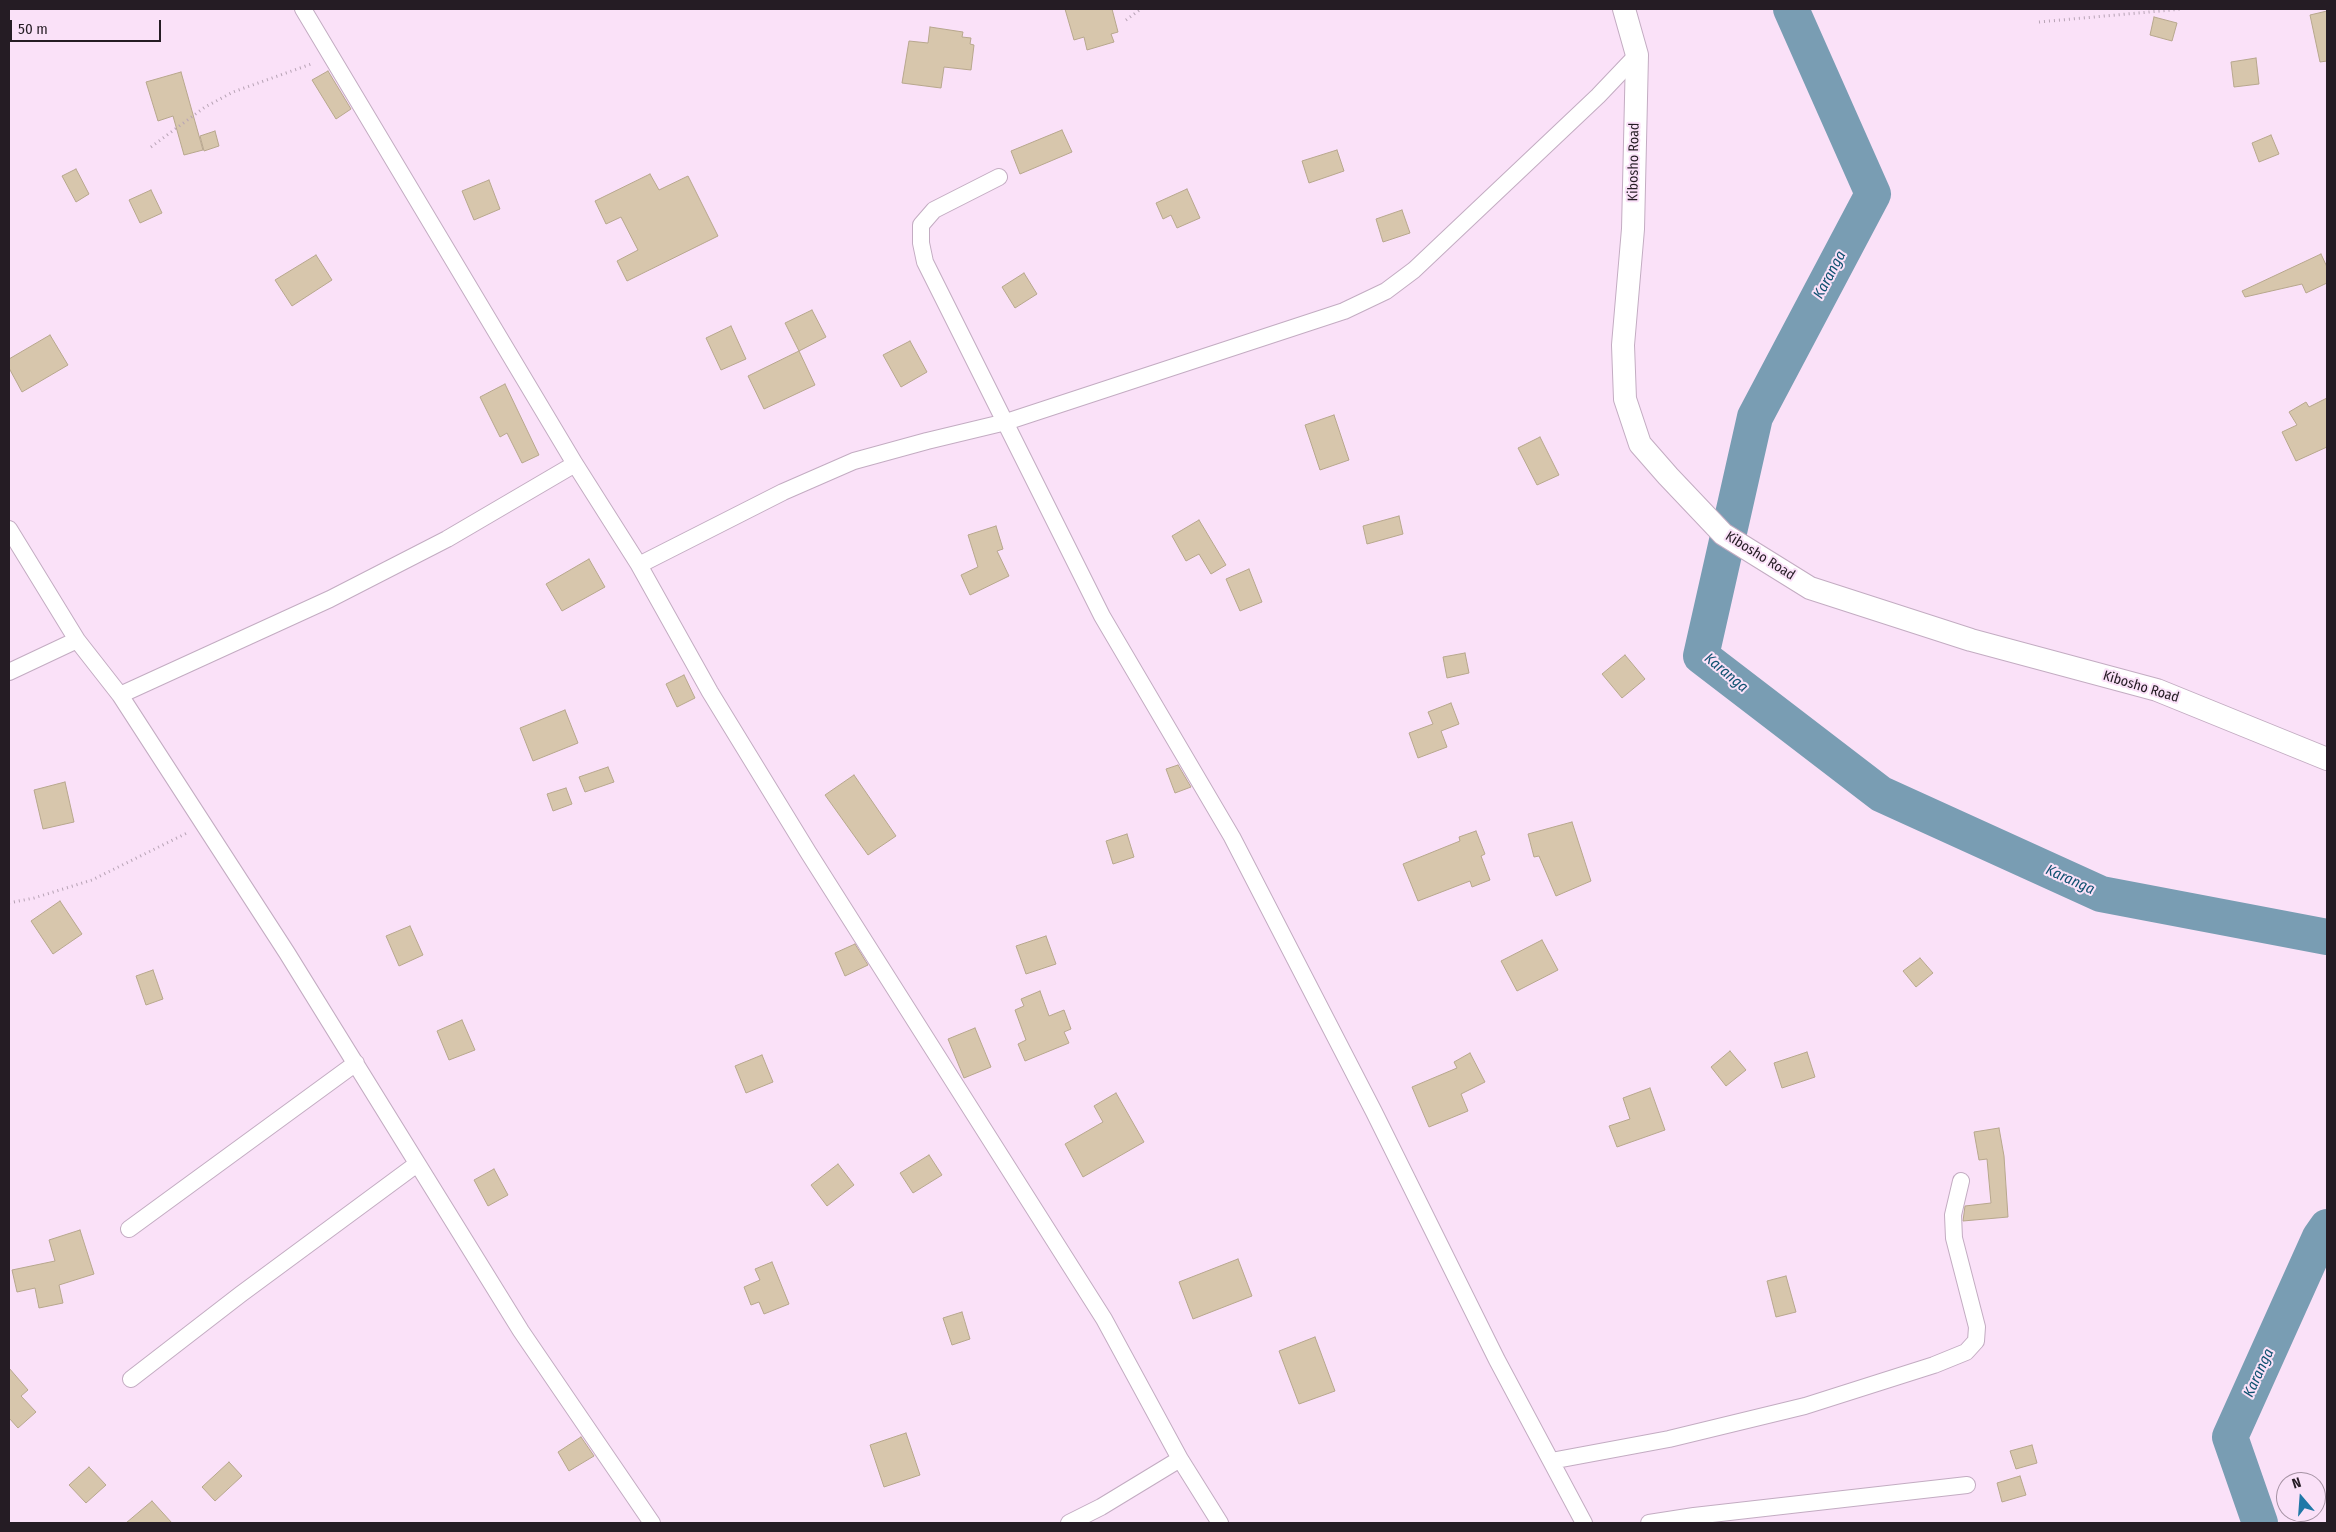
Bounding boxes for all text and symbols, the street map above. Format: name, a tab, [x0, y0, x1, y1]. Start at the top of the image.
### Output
scale bar	[12, 10, 164, 42]
text: 50 m	[18, 20, 48, 38]
street label: Kibosho Road	[1625, 122, 1643, 202]
water label: Karanga	[1810, 248, 1850, 302]
street label: Kibosho Road	[1722, 528, 1798, 584]
water label: Karanga	[1700, 650, 1752, 696]
street label: Kibosho Road	[2101, 667, 2181, 707]
water label: Karanga	[2043, 861, 2097, 899]
water label: Karanga	[2240, 1346, 2278, 1400]
north arrow	[2276, 1472, 2326, 1522]
text: N	[2290, 1474, 2303, 1493]

